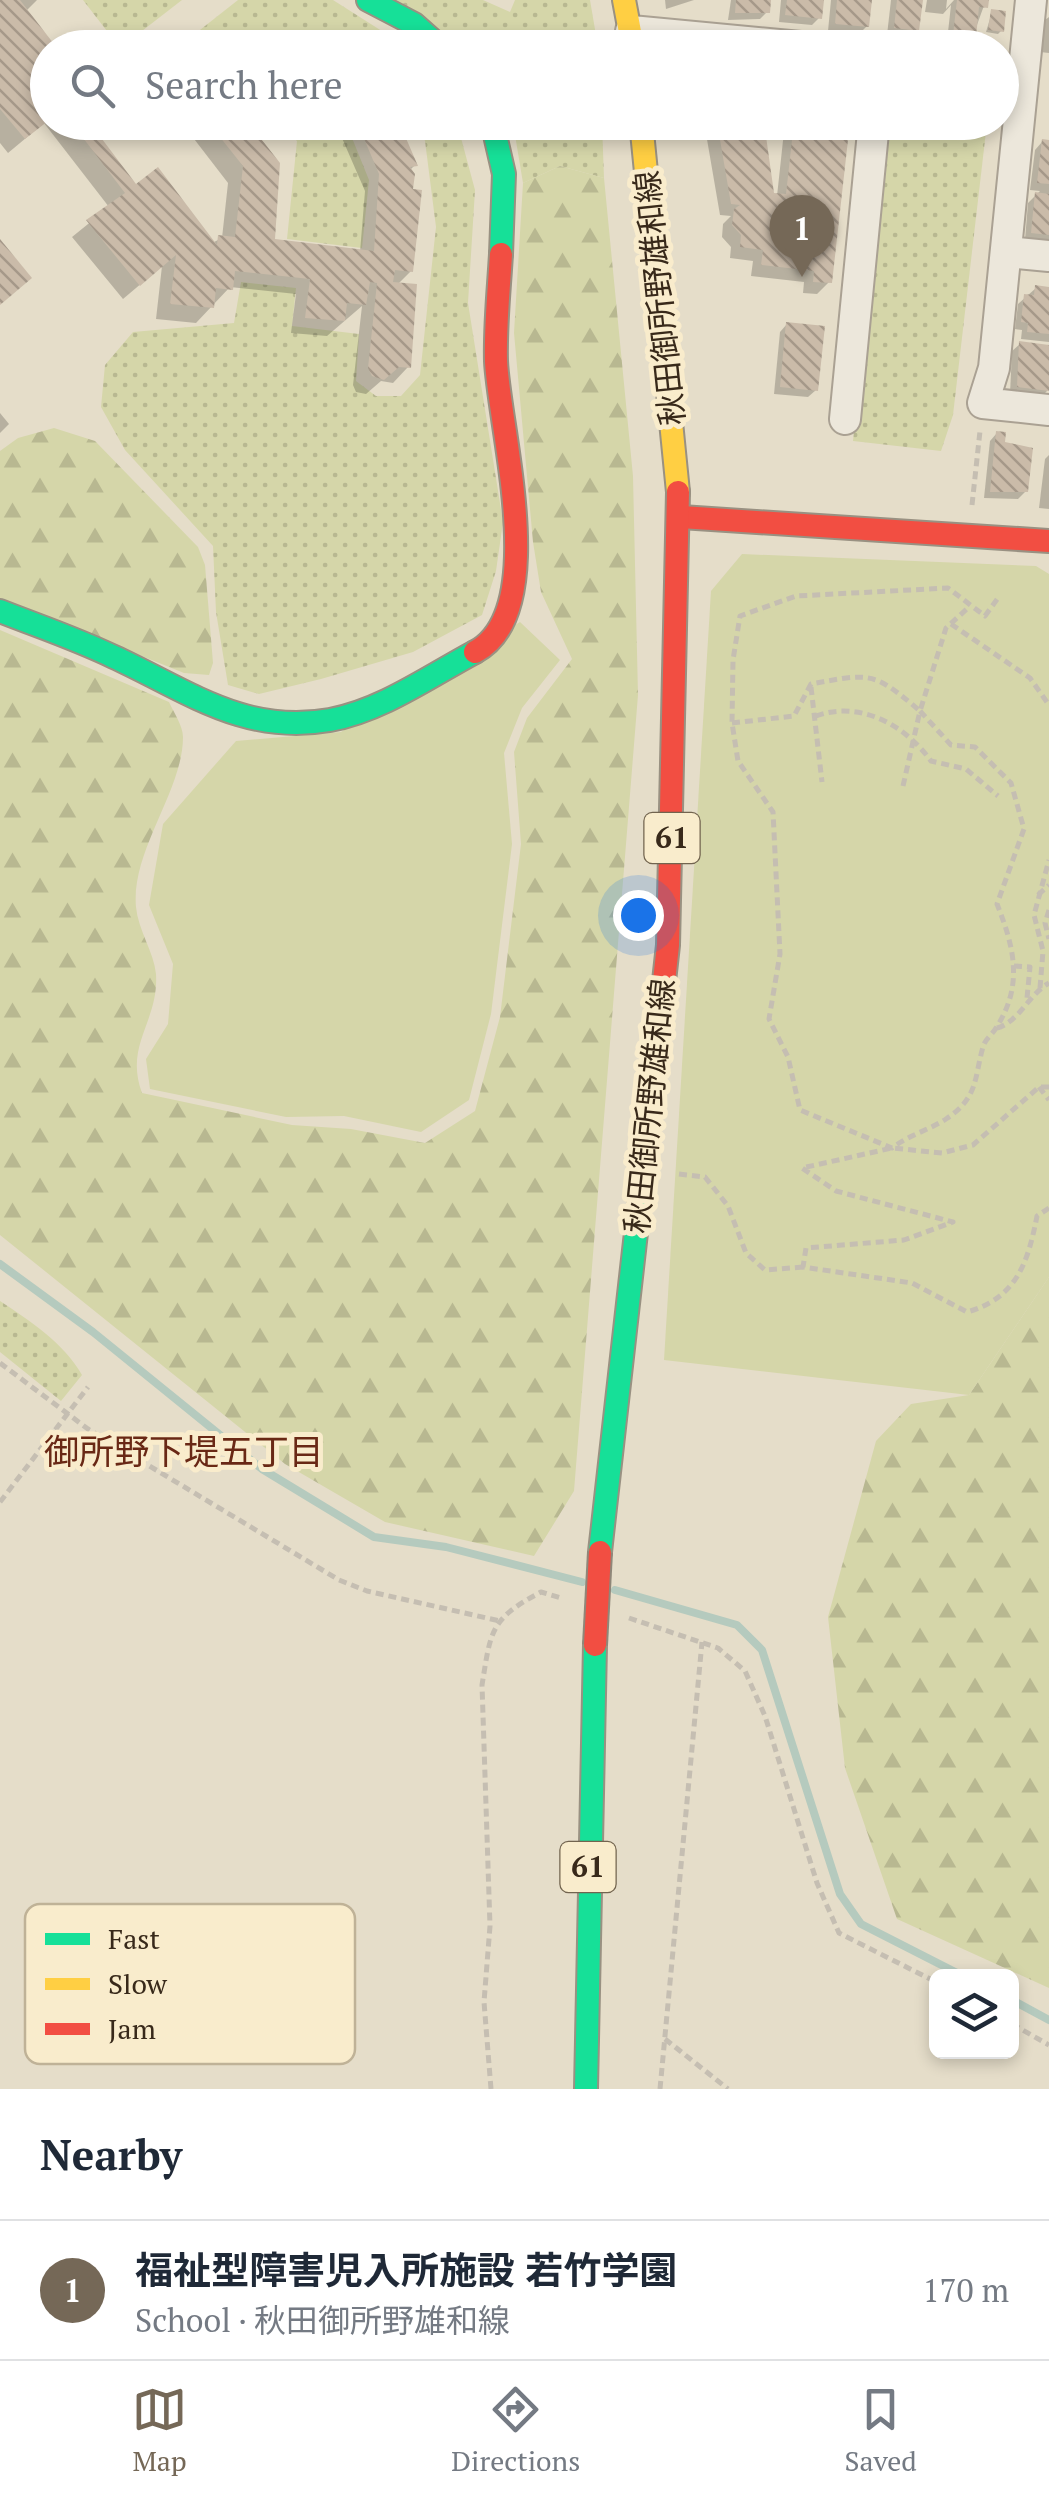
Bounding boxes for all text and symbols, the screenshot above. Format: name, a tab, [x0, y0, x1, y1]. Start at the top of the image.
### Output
search box	[30, 30, 1019, 140]
icon: search	[65, 58, 120, 113]
text: Search here	[145, 60, 343, 110]
street label: 秋田御所野雄和線	[625, 169, 693, 428]
pin: 1	[770, 194, 834, 277]
road number: 61	[644, 813, 700, 863]
your location	[613, 890, 664, 941]
street label: 秋田御所野雄和線	[615, 976, 683, 1235]
district label: 御所野下堤五丁目	[44, 1428, 324, 1474]
road number: 61	[560, 1842, 616, 1892]
legend	[25, 1904, 355, 2064]
text: Fast	[108, 1920, 160, 1957]
text: Slow	[108, 1965, 168, 2002]
map controls	[929, 1969, 1019, 2059]
button: layers	[929, 1969, 1019, 2059]
text: Jam	[108, 2010, 156, 2047]
text: Nearby	[40, 2126, 182, 2182]
text: 福祉型障害児入所施設 若竹学園	[135, 2245, 677, 2295]
text: 1	[63, 2269, 82, 2311]
text: 170 m	[922, 2269, 1009, 2311]
text: School · 秋田御所野雄和線	[135, 2299, 510, 2341]
tab: Map	[132, 2382, 187, 2479]
tab: Directions	[451, 2382, 580, 2479]
tab: Saved	[844, 2382, 917, 2479]

